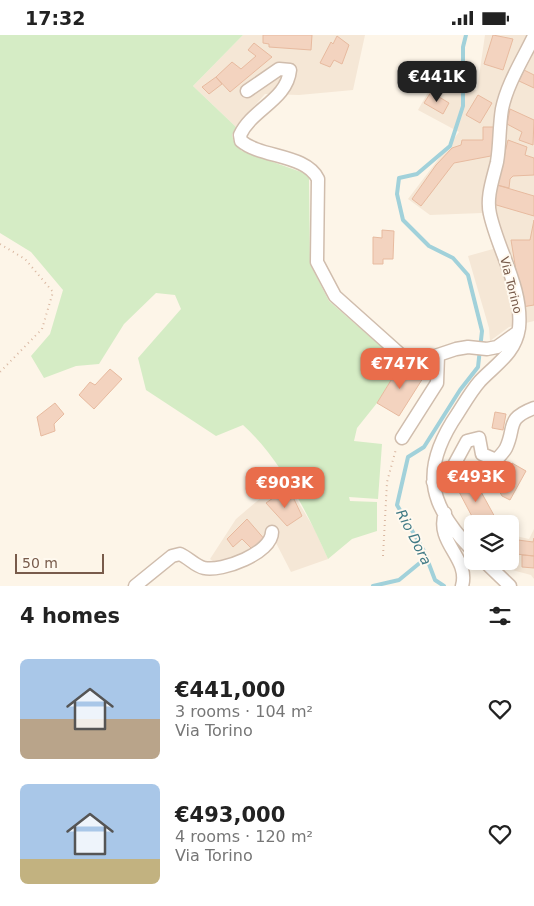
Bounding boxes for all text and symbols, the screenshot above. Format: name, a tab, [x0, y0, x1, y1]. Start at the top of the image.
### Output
text: 17:32	[25, 7, 85, 29]
pin: €441K	[402, 61, 472, 103]
text: €441K	[409, 67, 465, 86]
street label: Via Torino	[497, 255, 525, 315]
pin: €747K	[365, 347, 435, 390]
text: €747K	[372, 354, 428, 373]
pin: €493K	[441, 461, 511, 503]
pin: €903K	[250, 467, 320, 509]
text: €493K	[448, 467, 504, 486]
text: €903K	[257, 473, 313, 492]
water label: Rio Dora	[393, 506, 435, 568]
map controls	[464, 515, 519, 570]
button: layers	[464, 515, 519, 570]
scale bar	[15, 551, 104, 574]
text: 50 m	[22, 555, 58, 571]
icon: filters	[486, 602, 514, 630]
text: 4 homes	[20, 604, 120, 628]
text: €441,000	[175, 678, 285, 702]
icon: home	[60, 679, 120, 739]
icon: heart	[486, 695, 514, 723]
text: 3 rooms · 104 m²	[175, 702, 313, 721]
text: Via Torino	[175, 721, 253, 740]
text: €493,000	[175, 803, 285, 827]
icon: home	[60, 804, 120, 864]
icon: heart	[486, 820, 514, 848]
text: 4 rooms · 120 m²	[175, 827, 313, 846]
text: Via Torino	[175, 846, 253, 865]

